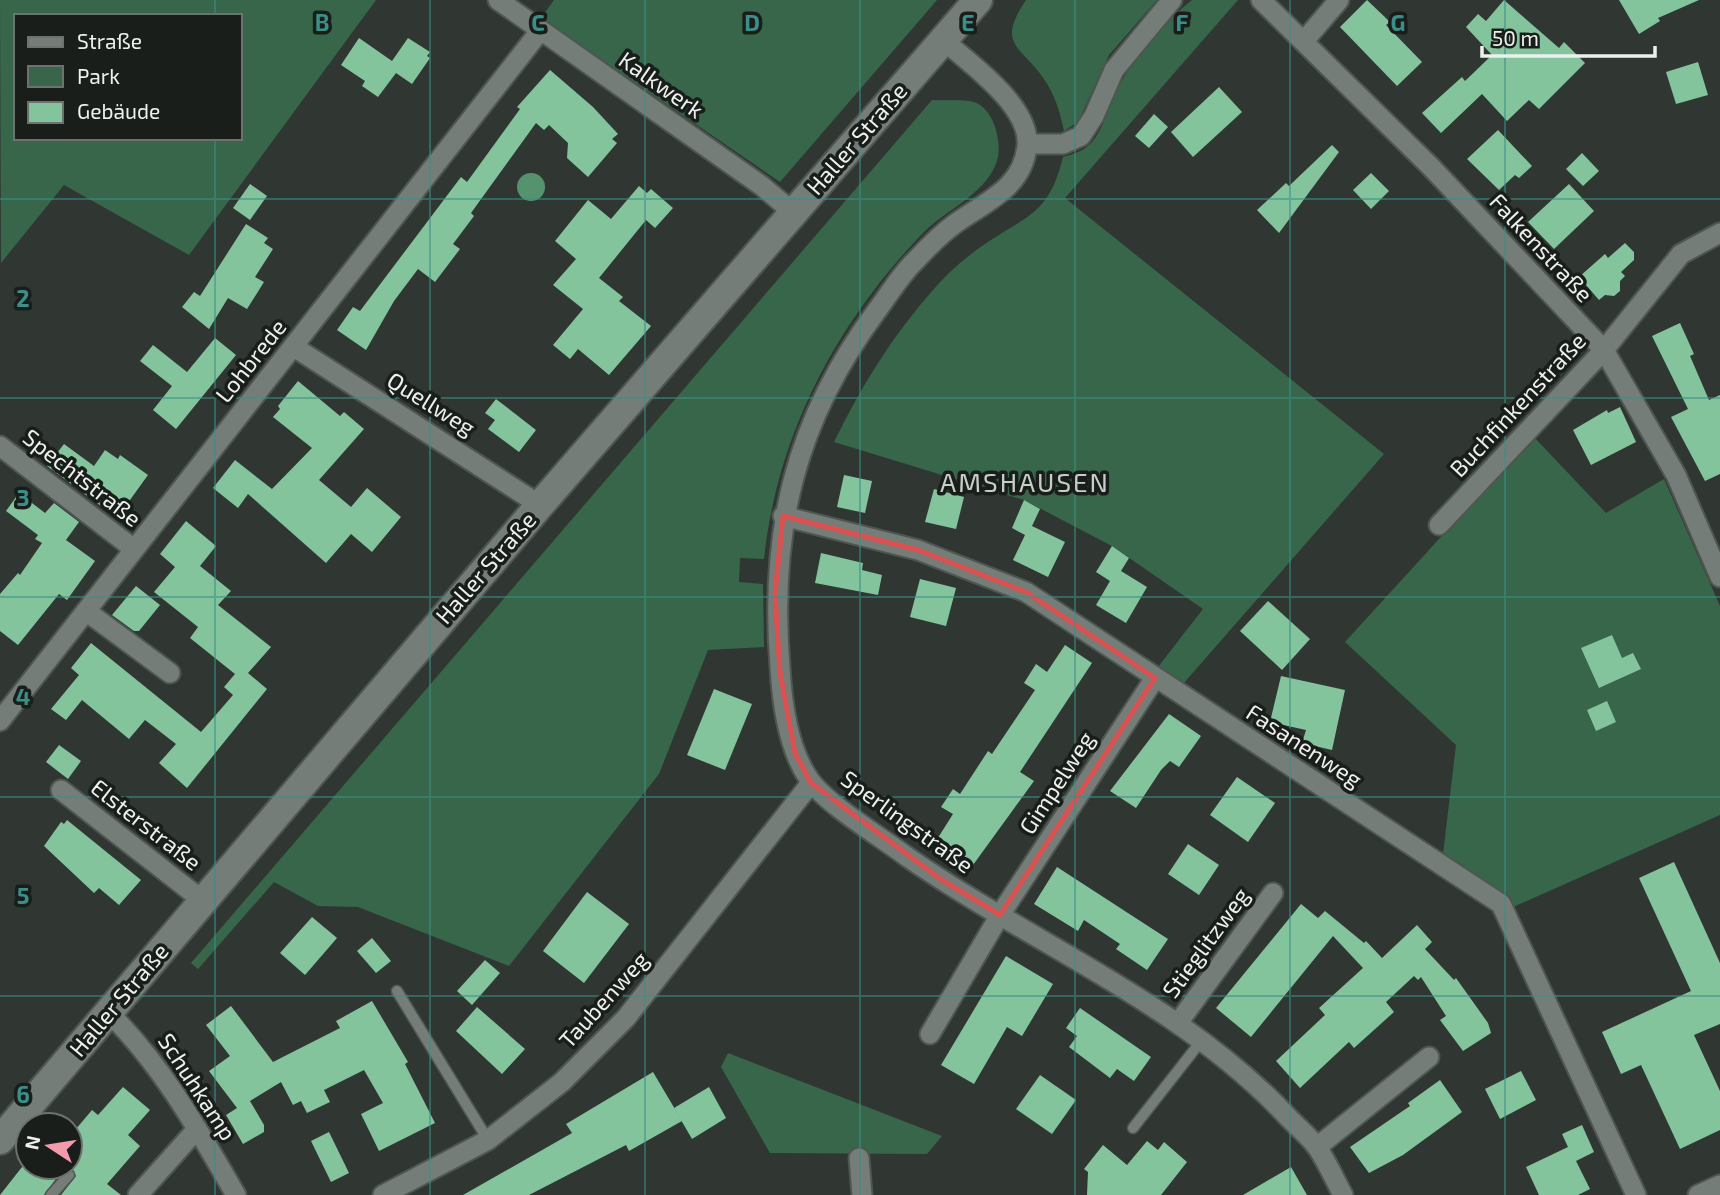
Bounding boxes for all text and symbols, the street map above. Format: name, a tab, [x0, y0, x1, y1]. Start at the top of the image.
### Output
text: B	[315, 8, 329, 36]
text: C	[531, 8, 545, 36]
text: D	[744, 8, 760, 36]
text: E	[961, 8, 975, 36]
text: F	[1176, 8, 1189, 36]
text: G	[1391, 8, 1405, 36]
legend	[14, 14, 242, 140]
scale bar	[1482, 14, 1655, 58]
text: 50 m	[1492, 25, 1539, 50]
text: Straße	[77, 28, 142, 53]
street label: Kalkwerk	[614, 45, 710, 124]
text: Park	[77, 63, 120, 88]
street label: Haller Straße	[800, 77, 912, 200]
text: Gebäude	[77, 98, 160, 123]
street label: Falkenstraße	[1484, 187, 1599, 308]
text: 2	[16, 284, 30, 312]
street label: Lohbrede	[209, 313, 291, 408]
street label: Buchfinkenstraße	[1443, 327, 1591, 482]
street label: Quellweg	[382, 365, 481, 441]
street label: Spechtstraße	[18, 422, 147, 532]
district label: AMSHAUSEN	[940, 466, 1110, 497]
text: 3	[16, 483, 30, 511]
street label: Haller Straße	[429, 506, 541, 629]
text: 4	[16, 682, 30, 710]
street label: Fasanenweg	[1242, 697, 1368, 793]
street label: Gimpelweg	[1013, 726, 1100, 839]
street label: Sperlingstraße	[836, 764, 979, 879]
street label: Elsterstraße	[86, 773, 207, 876]
text: 5	[17, 881, 29, 909]
street label: Stieglitzweg	[1156, 882, 1255, 1003]
street label: Haller Straße	[63, 937, 174, 1062]
street label: Taubenweg	[553, 945, 654, 1053]
street label: Schuhkamp	[153, 1028, 243, 1145]
text: 6	[16, 1080, 30, 1108]
north arrow	[14, 1111, 84, 1181]
text: N	[19, 1133, 45, 1151]

